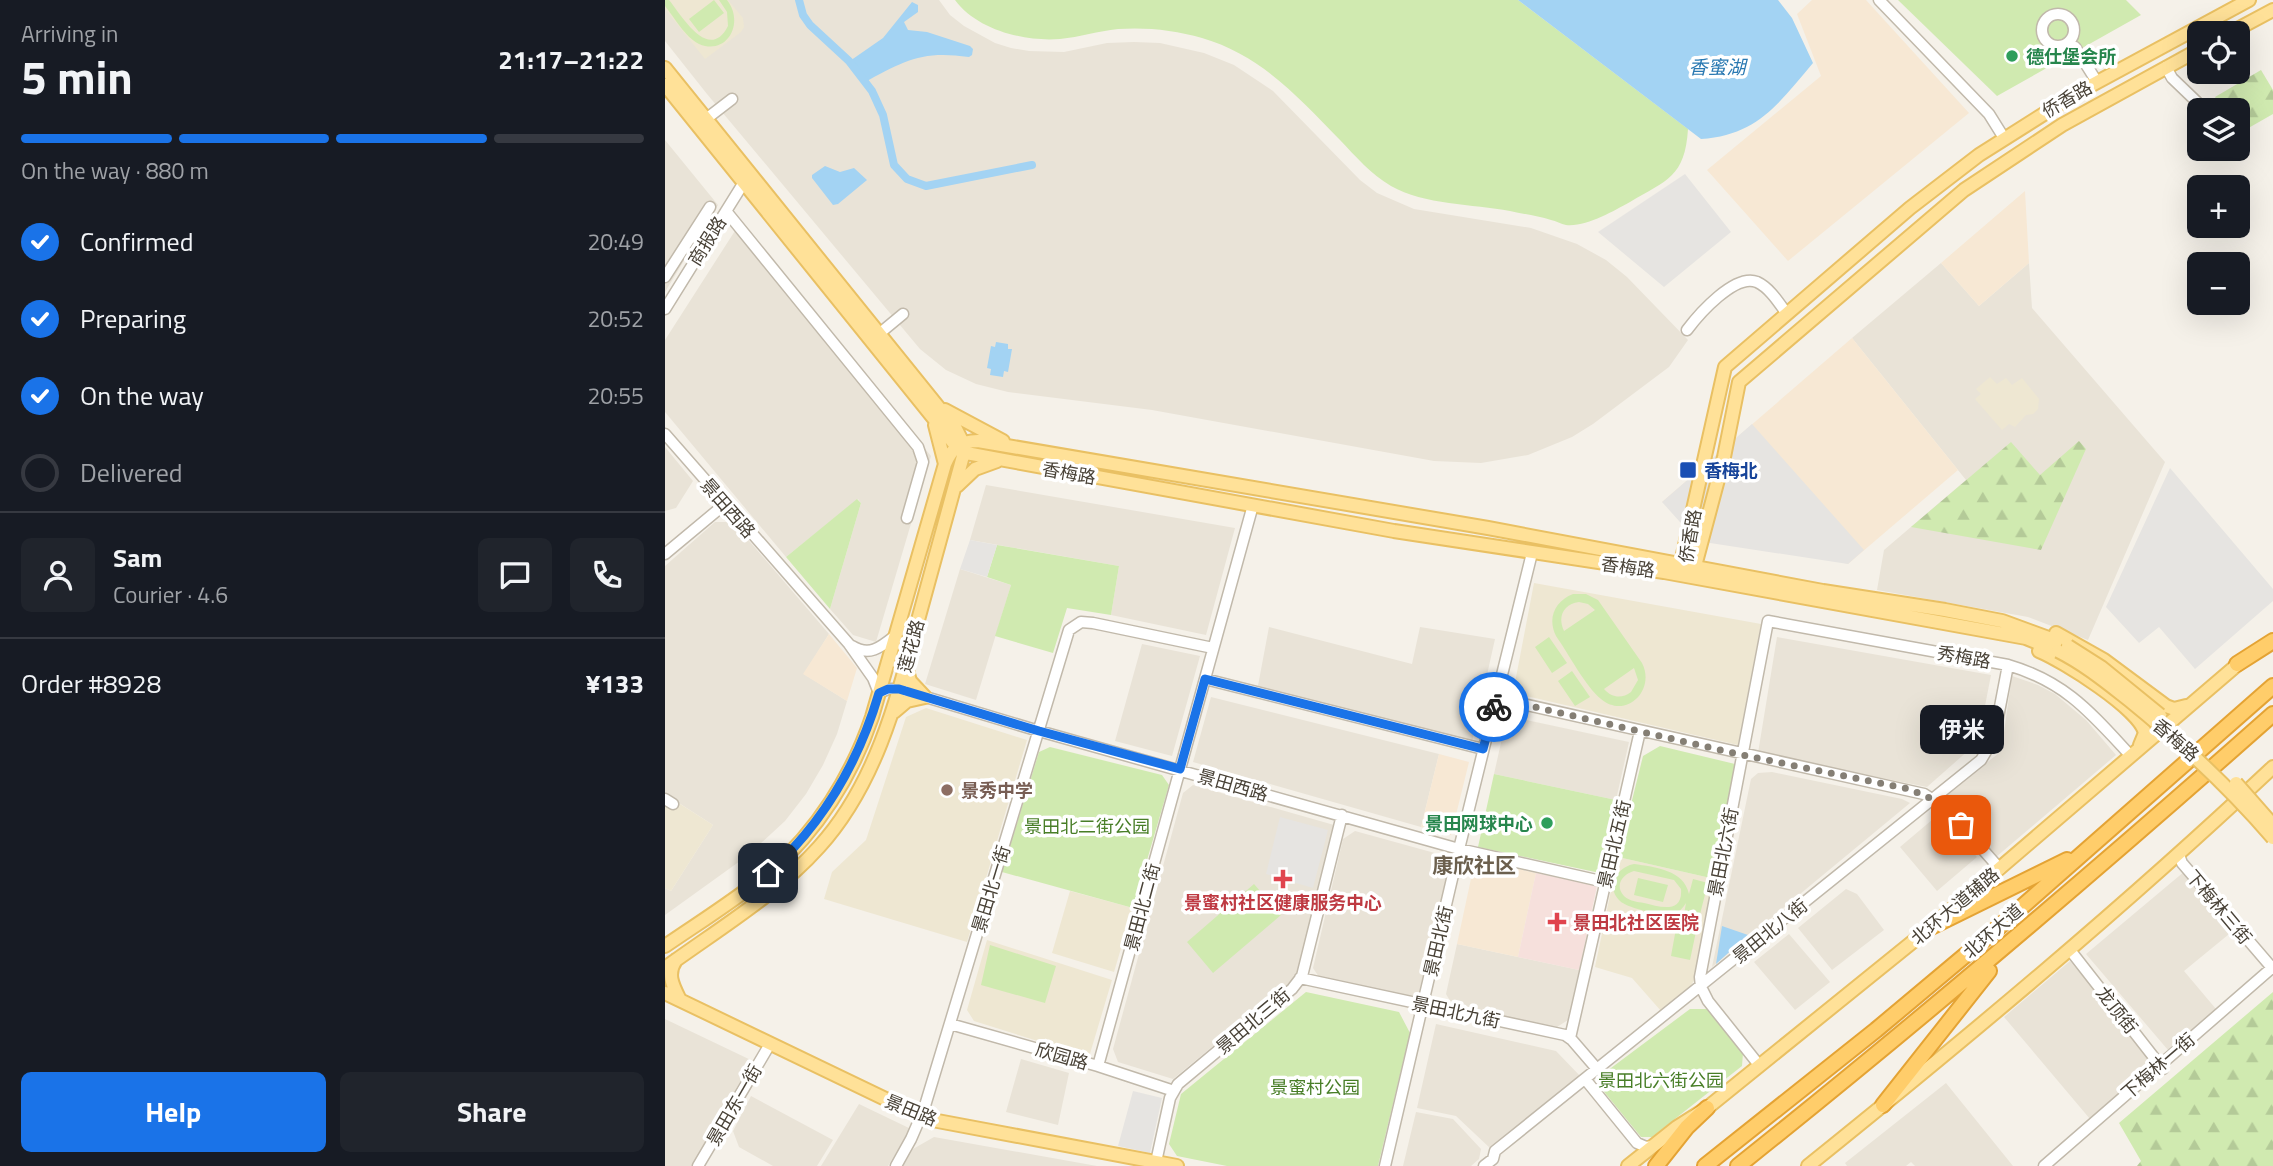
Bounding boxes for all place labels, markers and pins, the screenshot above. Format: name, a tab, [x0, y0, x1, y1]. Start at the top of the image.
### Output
place label: 德仕堡会所	[2026, 43, 2116, 70]
marker: 德仕堡会所	[2004, 48, 2020, 64]
place label: 香梅北	[1704, 457, 1758, 484]
marker: 香梅北	[1678, 460, 1698, 480]
callout: 伊米	[1919, 706, 2003, 755]
place label: 景秀中学	[961, 777, 1033, 804]
marker: 景秀中学	[939, 782, 955, 798]
pin	[1931, 795, 1991, 855]
place label: 景田网球中心	[1425, 810, 1533, 837]
marker: 景田网球中心	[1539, 815, 1555, 831]
pin	[738, 843, 798, 903]
marker: 景蜜村社区健康服务中心	[1273, 869, 1293, 889]
place label: 景蜜村社区健康服务中心	[1184, 889, 1382, 916]
place label: 景田北社区医院	[1573, 909, 1699, 936]
marker: 景田北社区医院	[1547, 912, 1567, 932]

